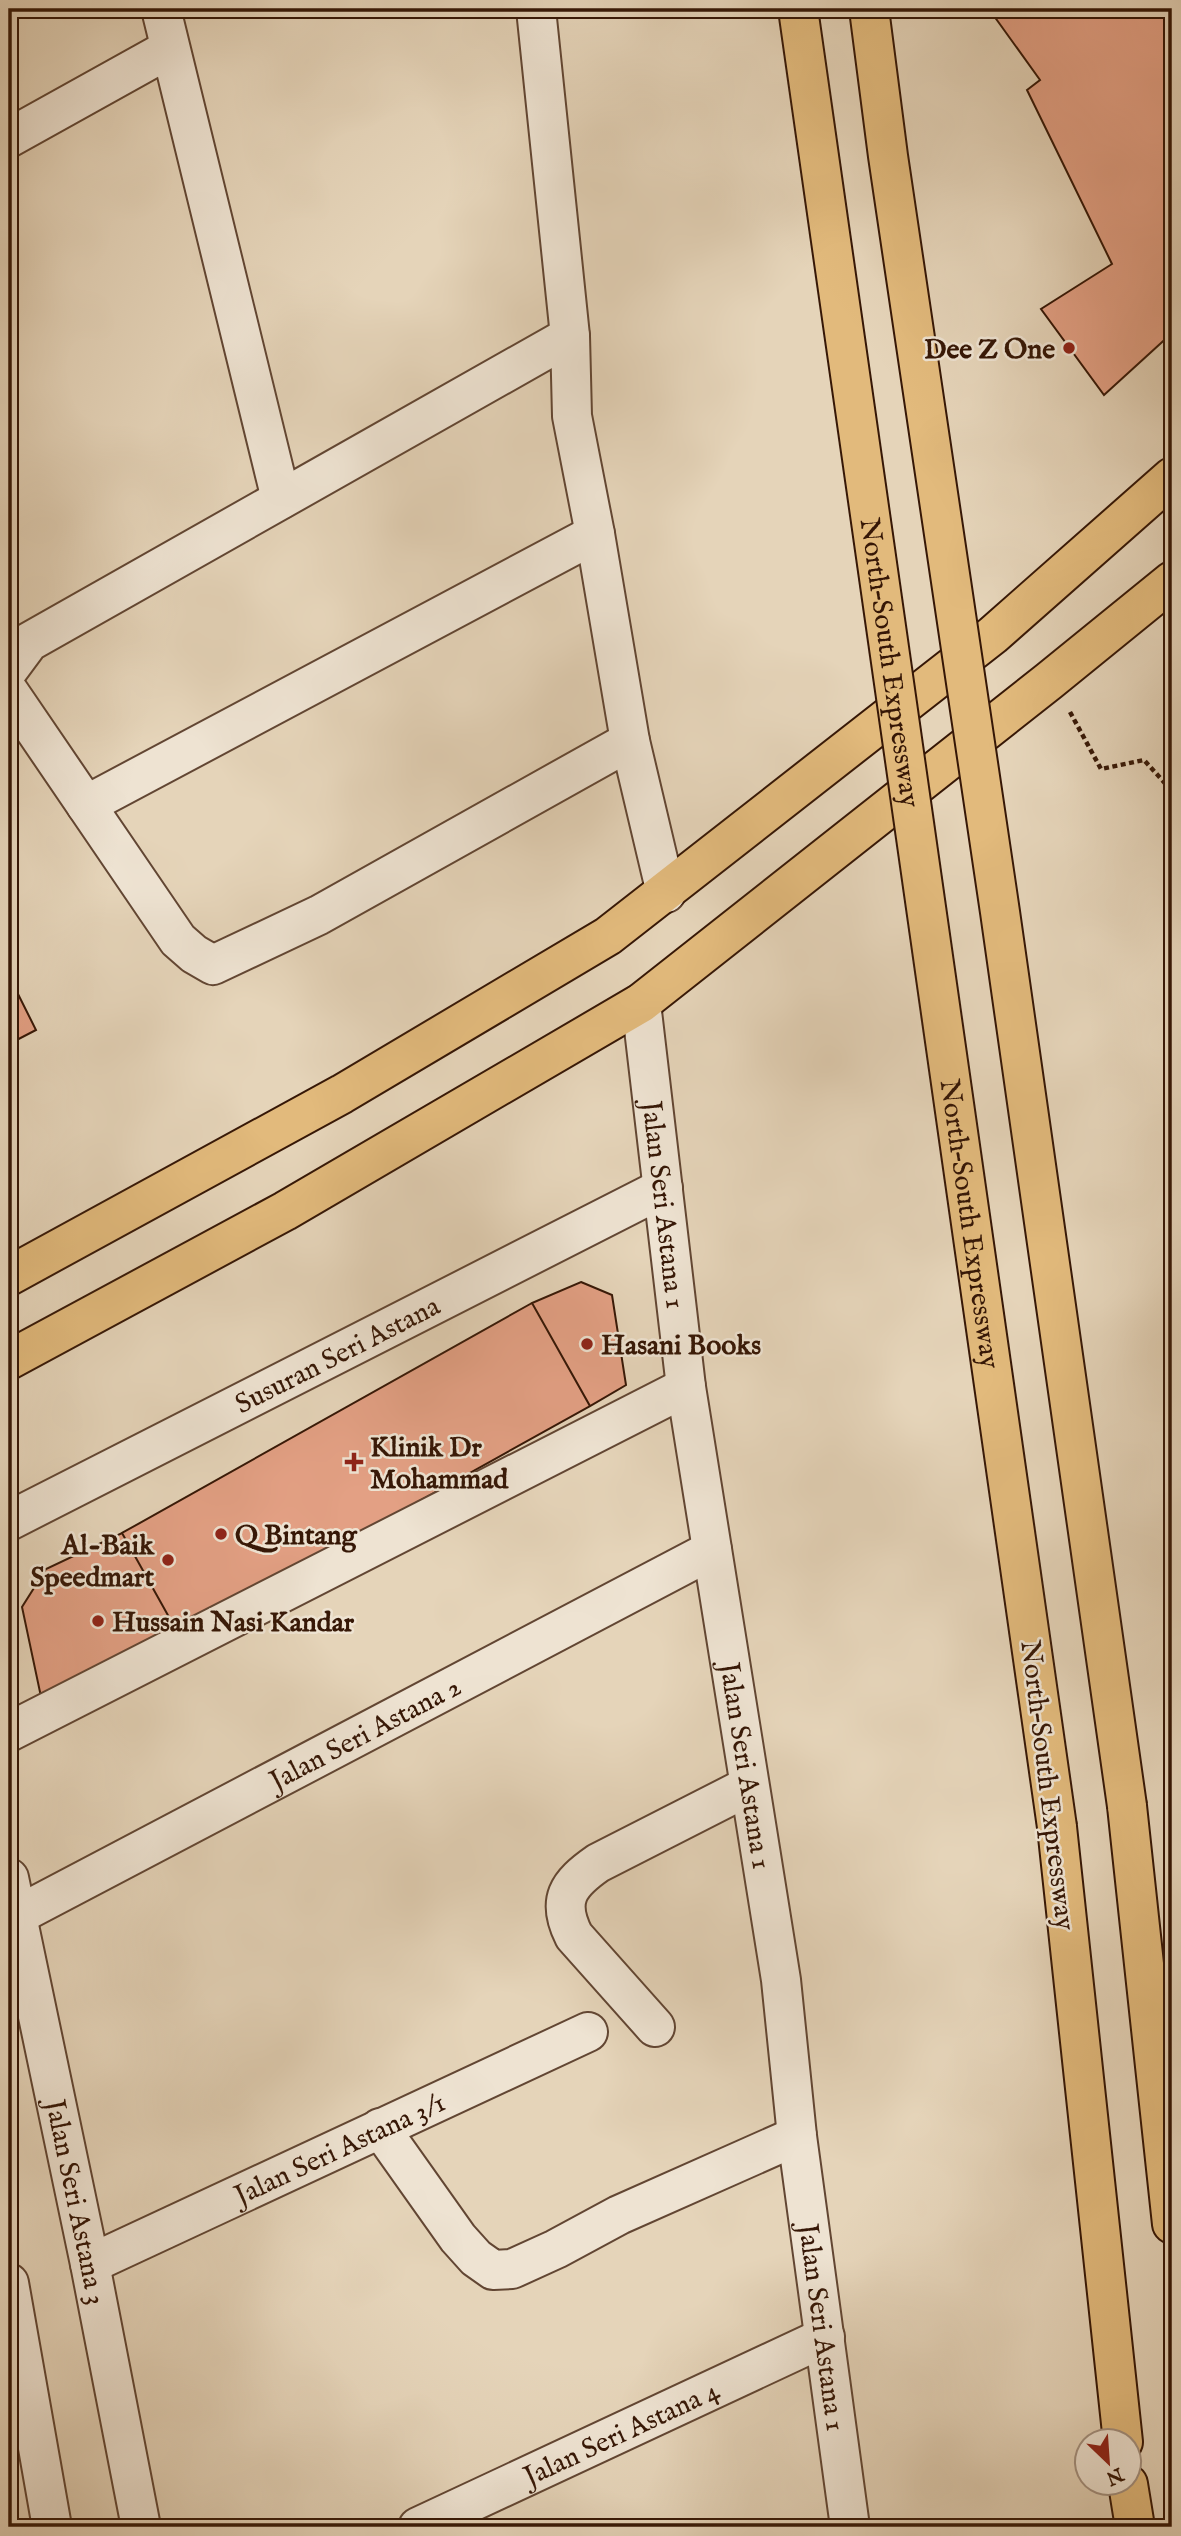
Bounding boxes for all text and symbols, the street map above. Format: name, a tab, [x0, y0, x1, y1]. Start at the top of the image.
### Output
place label: Dee Z One	[924, 333, 1055, 368]
marker: Dee Z One	[1061, 340, 1077, 356]
street label: North–South Expressway	[851, 516, 927, 810]
street label: North–South Expressway	[931, 1077, 1007, 1371]
street label: Jalan Seri Astana 1	[632, 1096, 692, 1311]
street label: Susuran Seri Astana	[230, 1289, 447, 1423]
place label: Hasani Books	[601, 1329, 761, 1364]
marker: Hasani Books	[579, 1336, 595, 1352]
place label: Klinik Dr Mohammad	[370, 1431, 509, 1498]
marker: Klinik Dr Mohammad	[344, 1452, 364, 1472]
place label: Q Bintang	[235, 1519, 358, 1554]
marker: Q Bintang	[213, 1526, 229, 1542]
place label: Al-Baik Speedmart	[30, 1529, 155, 1596]
marker: Al-Baik Speedmart	[160, 1552, 176, 1568]
place label: Hussain Nasi Kandar	[112, 1606, 355, 1641]
marker: Hussain Nasi Kandar	[90, 1613, 106, 1629]
street label: North–South Expressway	[1011, 1638, 1082, 1933]
street label: Jalan Seri Astana 1	[710, 1657, 778, 1872]
street label: Jalan Seri Astana 2	[261, 1670, 468, 1801]
street label: Jalan Seri Astana 3/1	[226, 2086, 451, 2216]
street label: Jalan Seri Astana 3	[35, 2094, 113, 2308]
street label: Jalan Seri Astana 1	[789, 2219, 852, 2433]
street label: Jalan Seri Astana 4	[516, 2374, 726, 2497]
north arrow	[1072, 2428, 1142, 2498]
text: N	[1101, 2461, 1128, 2490]

